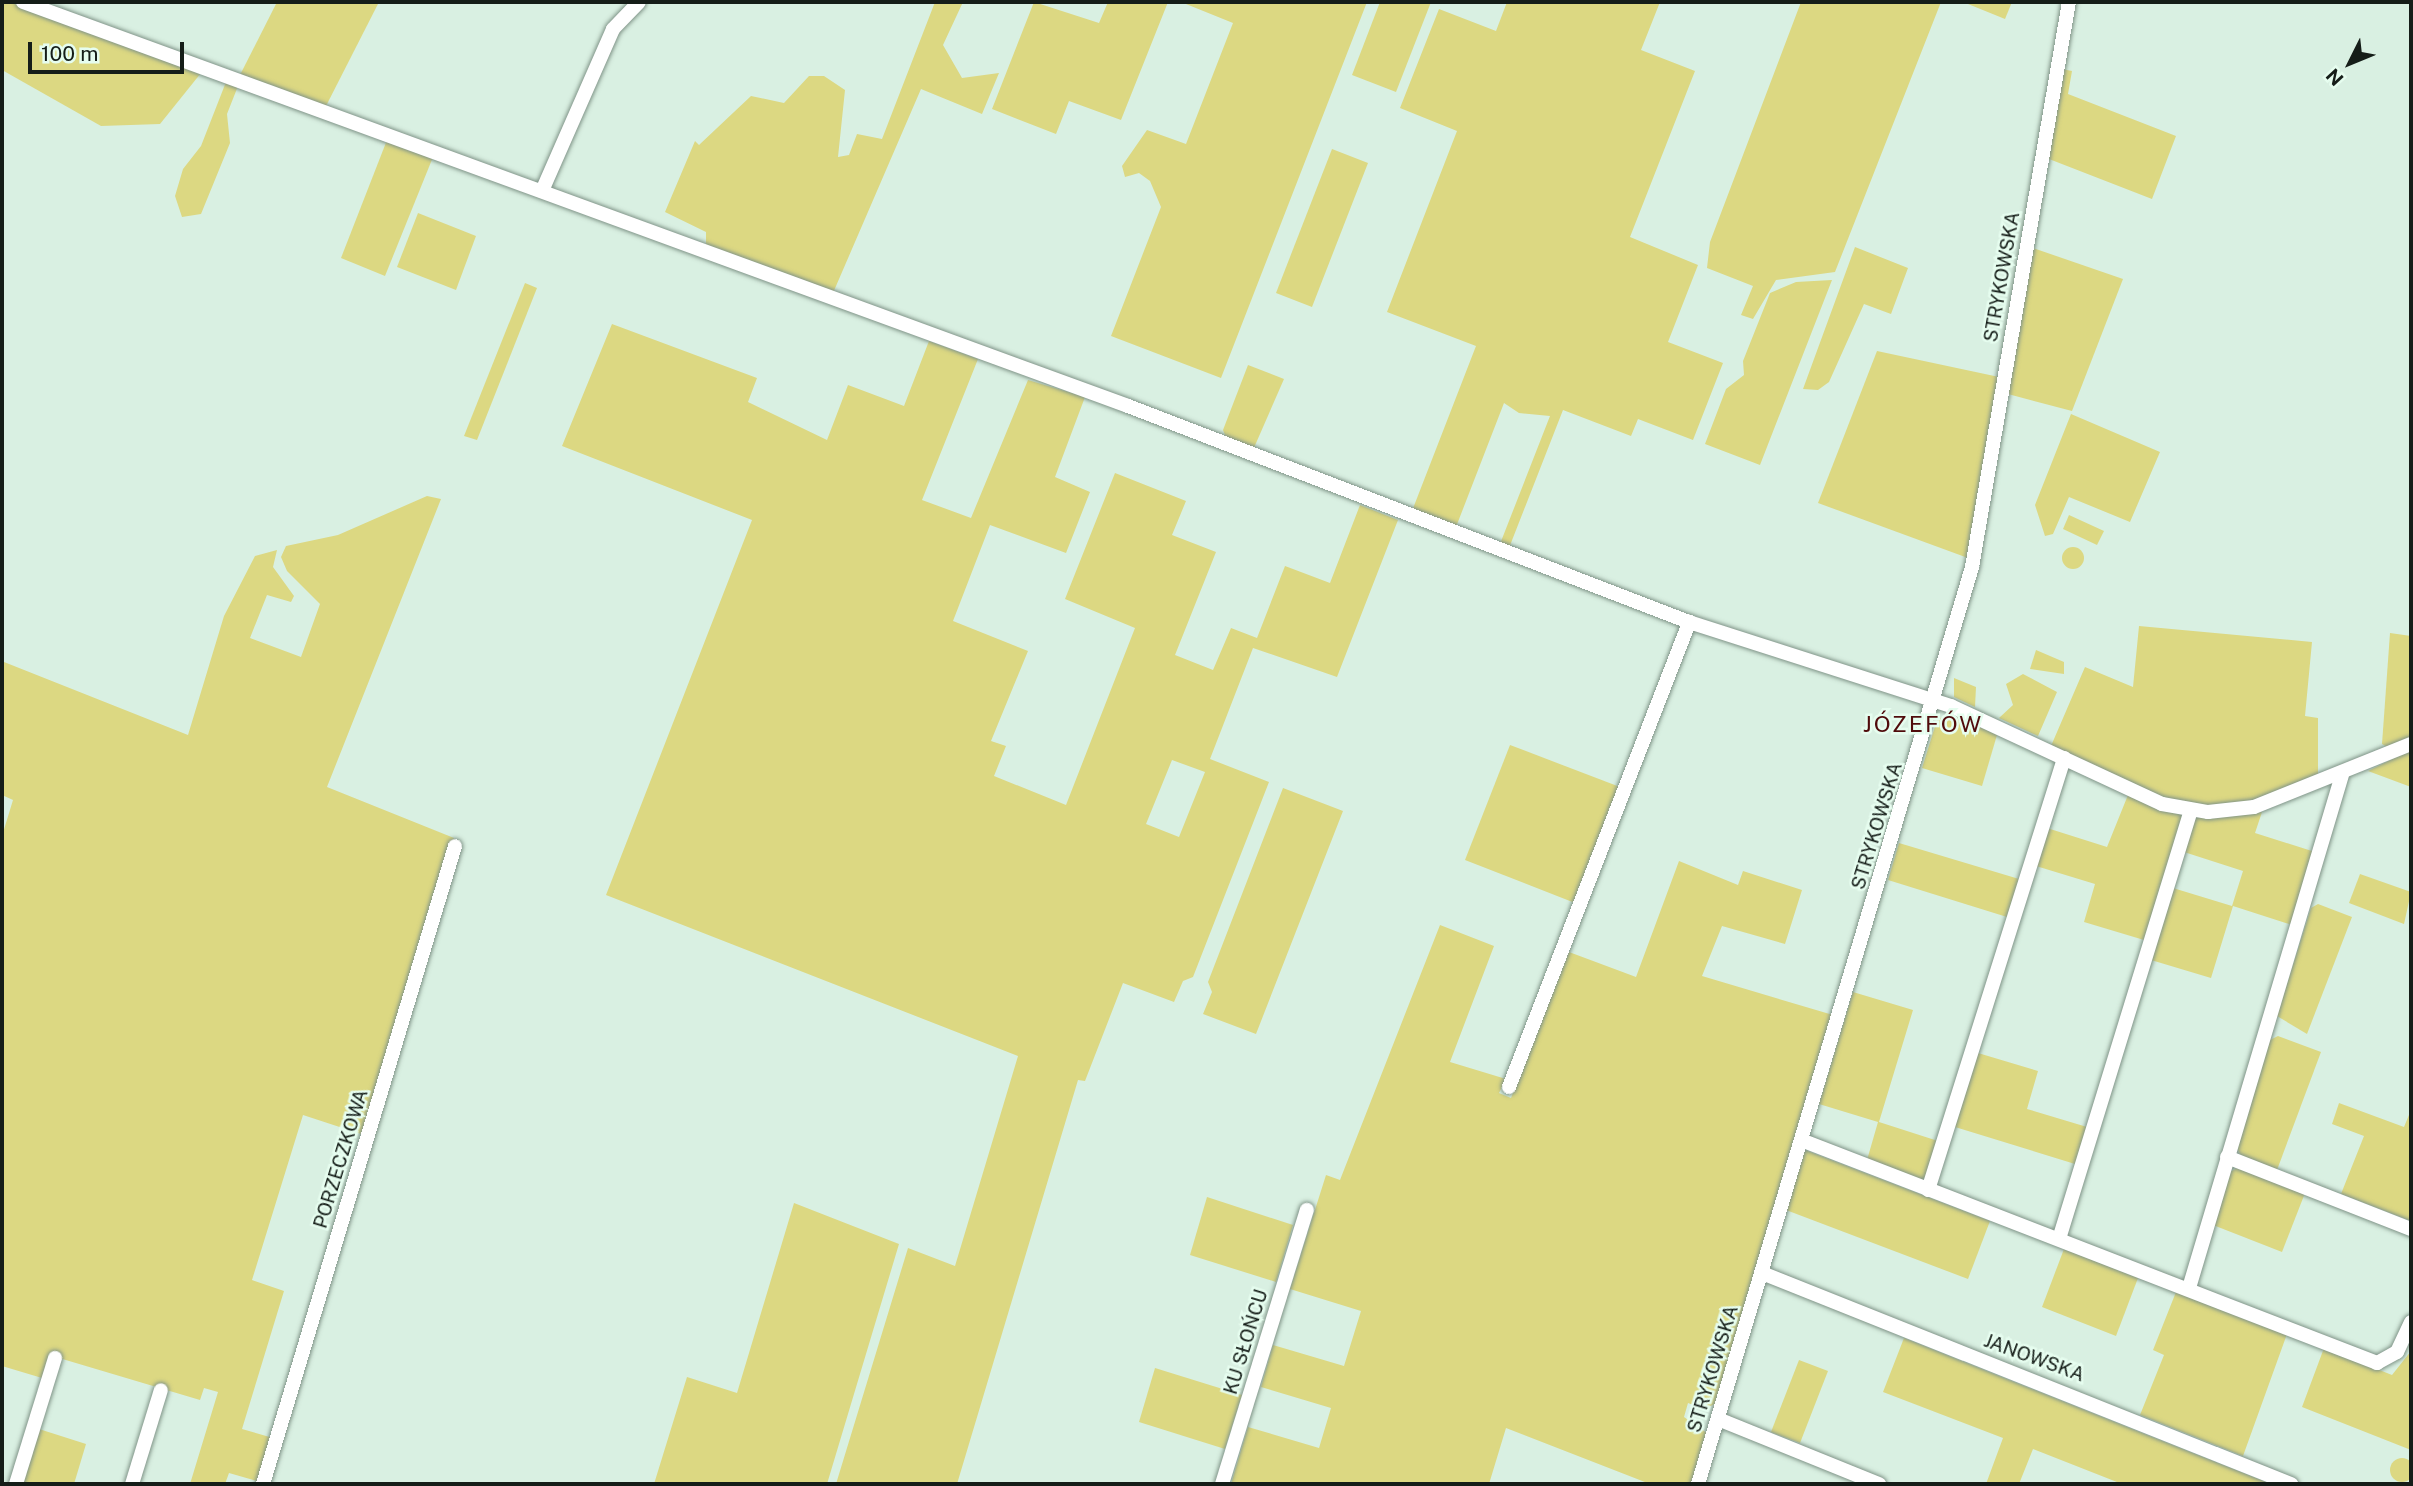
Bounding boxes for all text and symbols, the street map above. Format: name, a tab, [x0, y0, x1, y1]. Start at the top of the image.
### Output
scale bar	[32, 28, 187, 72]
north arrow	[2315, 28, 2385, 98]
text: 100 m	[41, 41, 98, 66]
text: N	[2322, 64, 2348, 90]
street label: STRYKOWSKA	[1979, 210, 2025, 344]
district label: JÓZEFÓW	[1864, 710, 1982, 738]
street label: STRYKOWSKA	[1847, 760, 1907, 892]
street label: PORZECZKOWA	[309, 1087, 373, 1231]
street label: KU SŁOŃCU	[1219, 1287, 1273, 1397]
street label: STRYKOWSKA	[1683, 1303, 1743, 1435]
street label: JANOWSKA	[1981, 1329, 2087, 1387]

